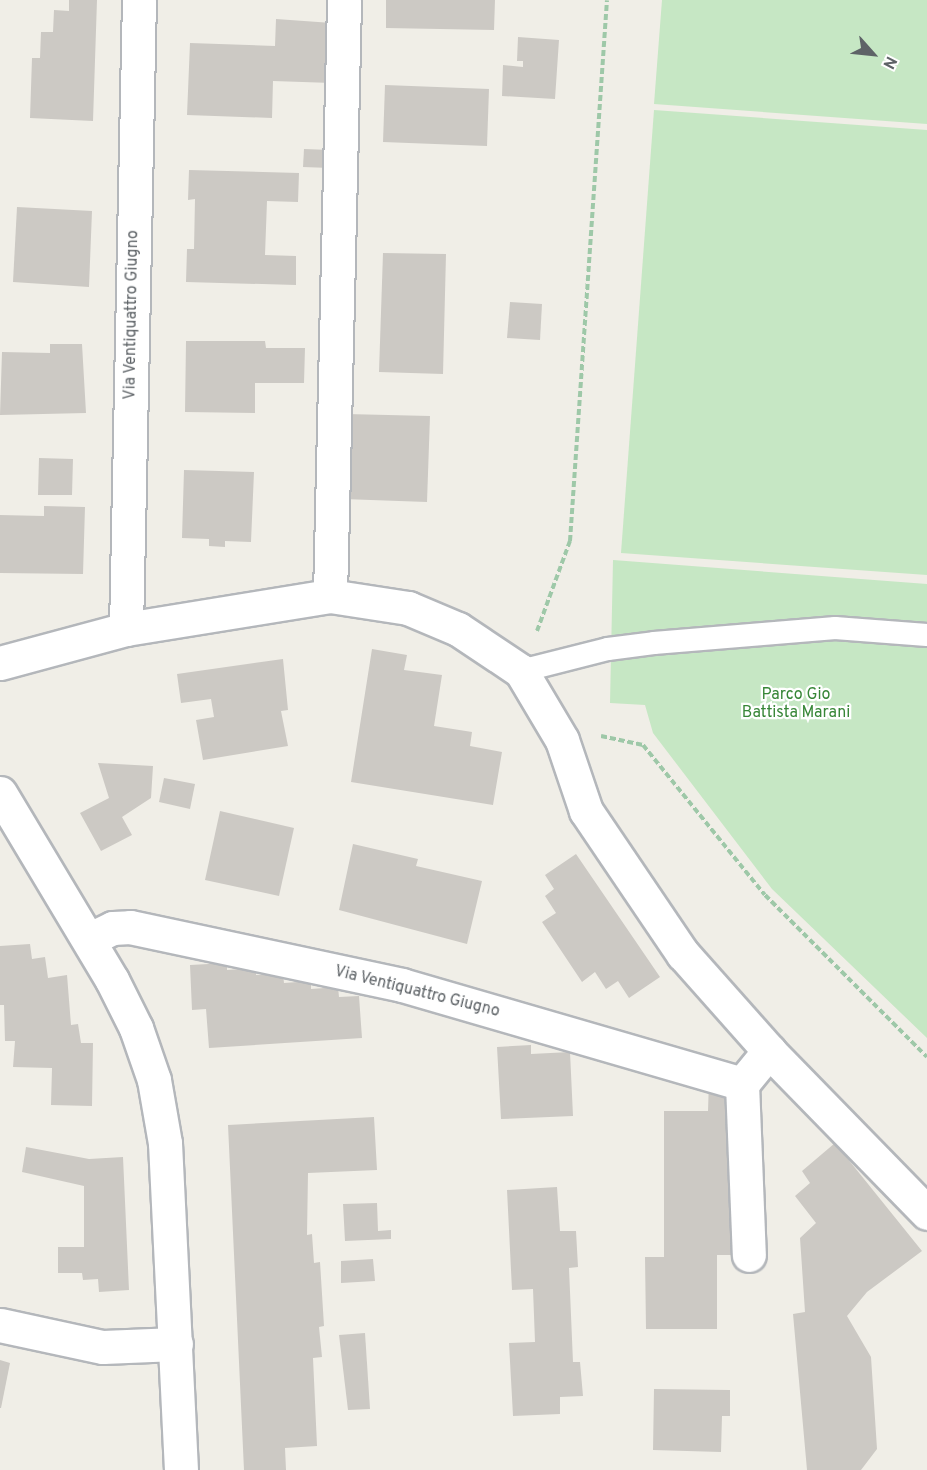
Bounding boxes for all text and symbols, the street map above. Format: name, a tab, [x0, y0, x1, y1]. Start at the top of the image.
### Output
north arrow	[843, 24, 903, 84]
text: N	[878, 53, 901, 72]
street label: Via Ventiquattro Giugno	[121, 230, 143, 400]
park label: Parco Gio Battista Marani	[742, 685, 850, 723]
street label: Via Ventiquattro Giugno	[332, 962, 502, 1022]

